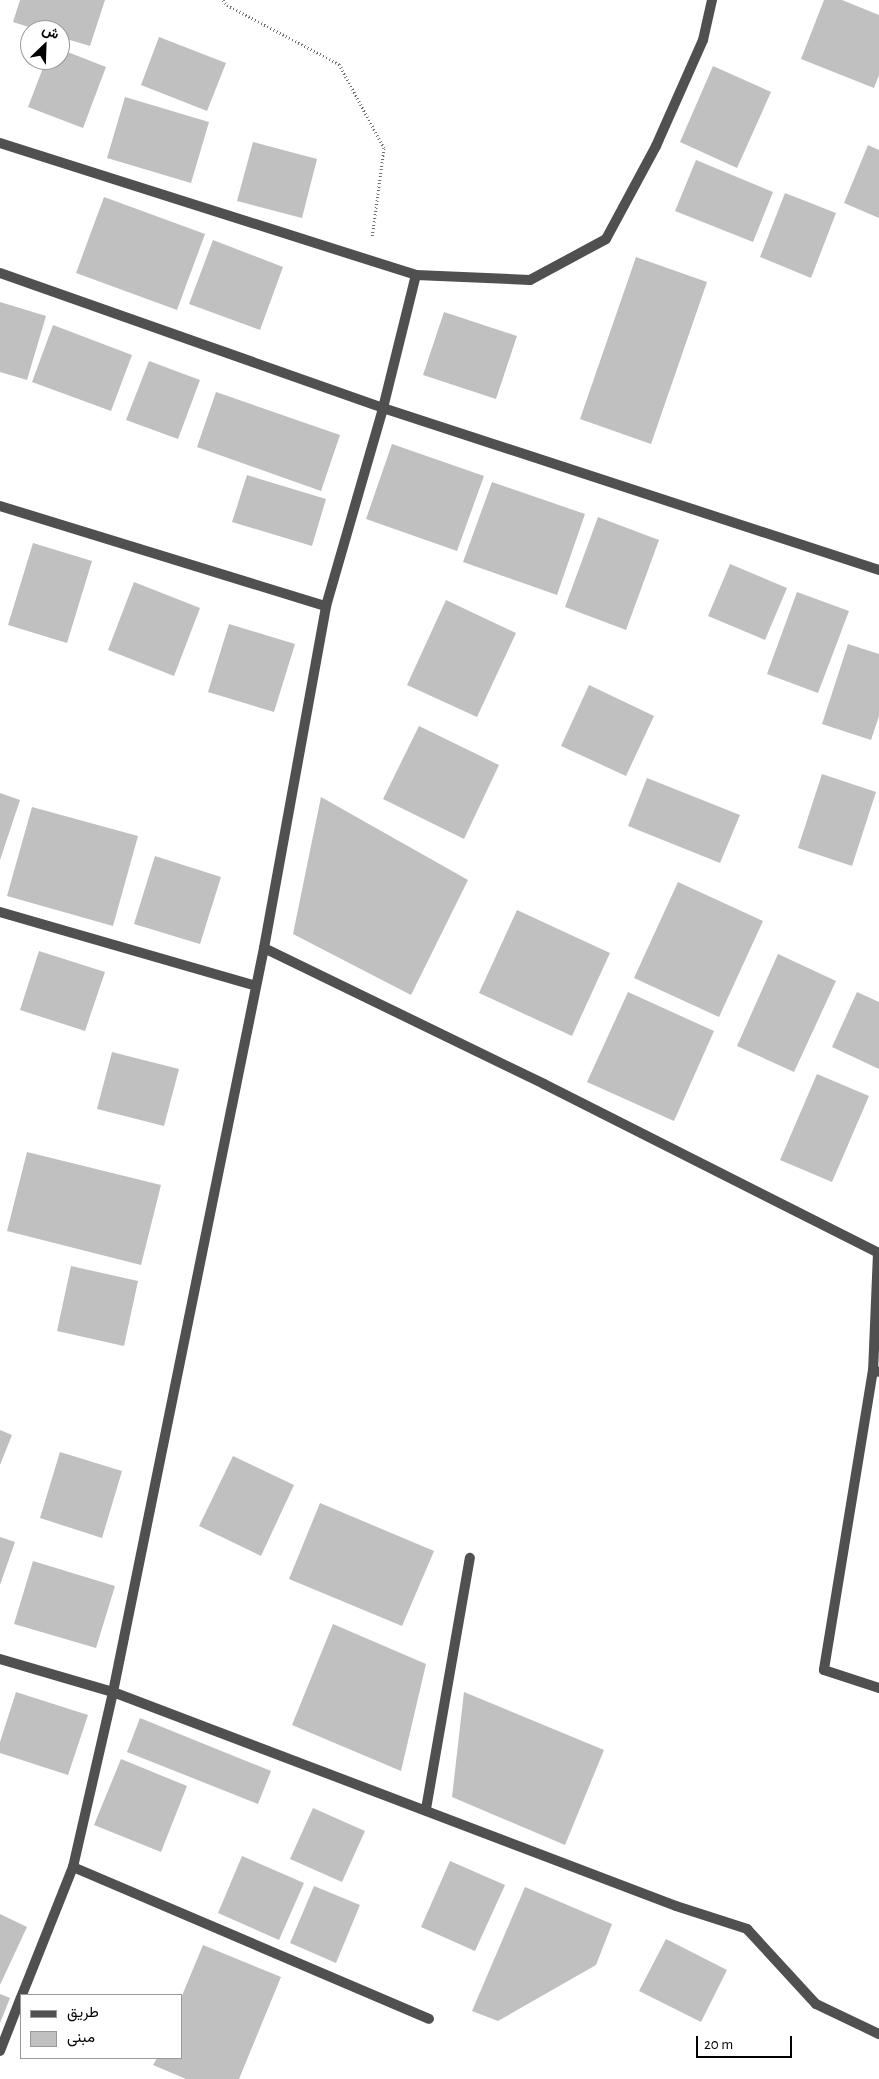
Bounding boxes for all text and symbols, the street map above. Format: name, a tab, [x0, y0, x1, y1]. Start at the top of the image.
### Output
north arrow	[20, 20, 70, 70]
text: ش	[40, 22, 61, 42]
legend	[20, 1994, 182, 2059]
text: طريق	[67, 2005, 99, 2020]
scale bar	[699, 2026, 795, 2058]
text: مبنى	[67, 2030, 95, 2045]
text: 20 m	[704, 2037, 733, 2052]

